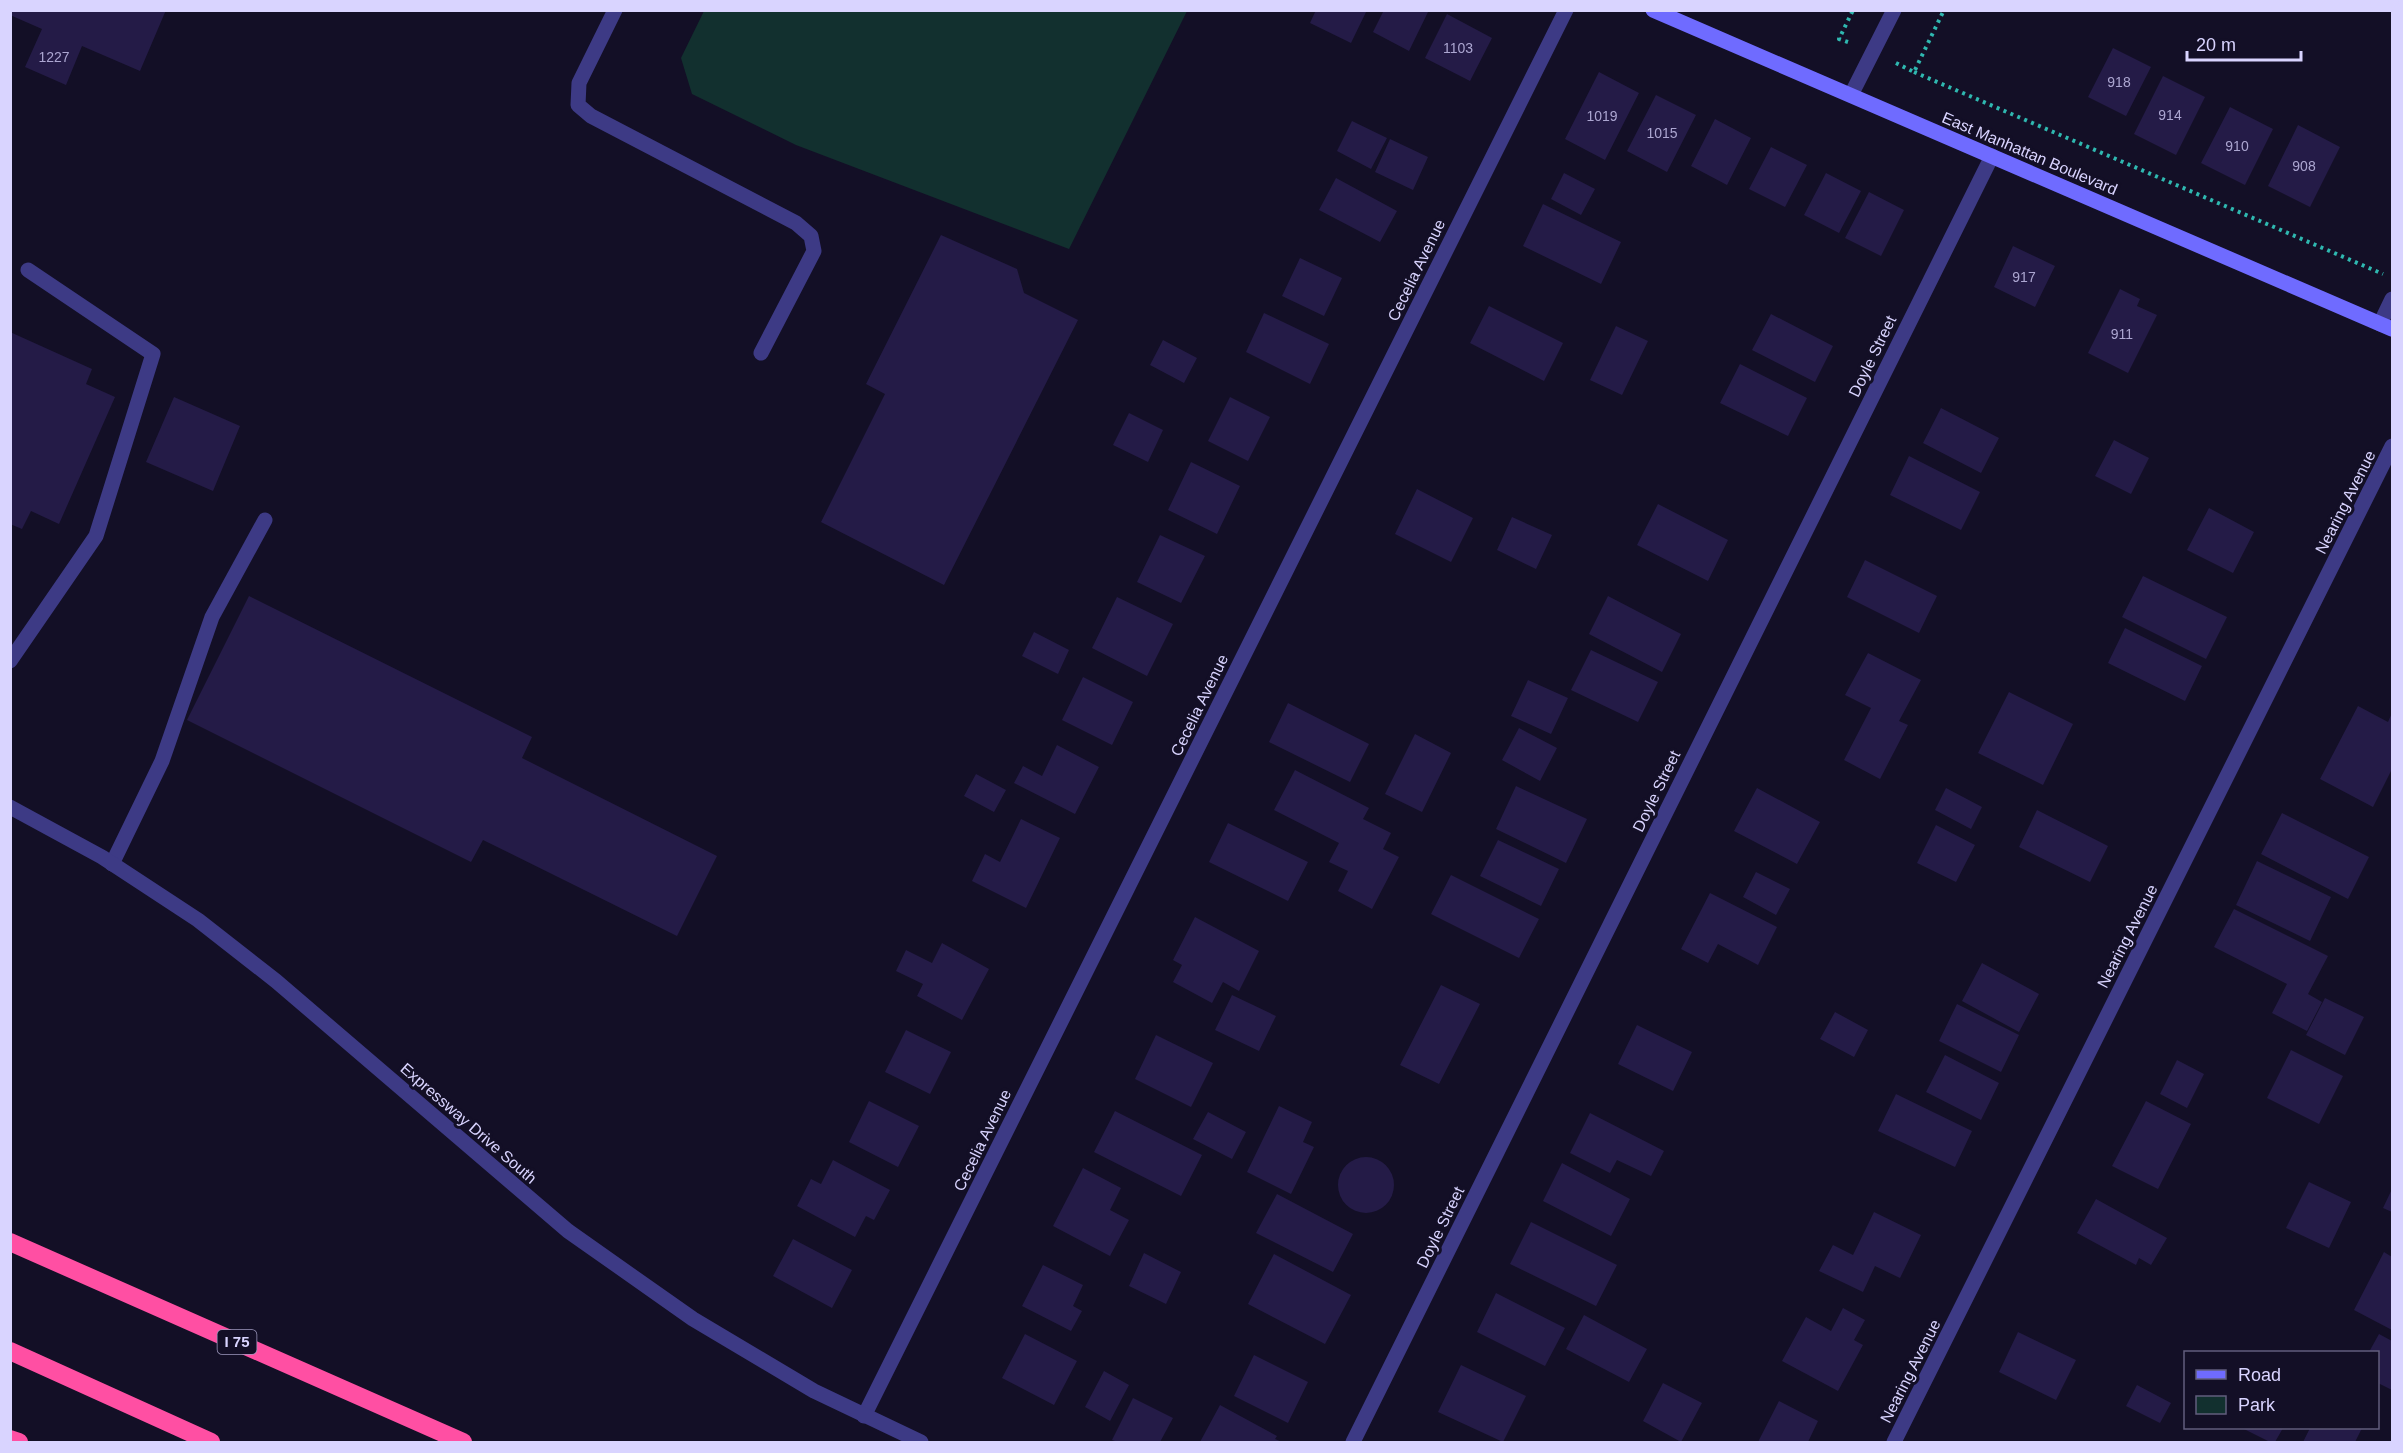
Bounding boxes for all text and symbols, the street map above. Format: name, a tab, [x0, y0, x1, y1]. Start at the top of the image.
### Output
scale bar	[2187, 24, 2301, 62]
text: 20 m	[2196, 35, 2236, 55]
house number: 1103	[1443, 40, 1473, 56]
house number: 1227	[38, 49, 70, 65]
house number: 918	[2107, 74, 2131, 90]
house number: 914	[2158, 107, 2182, 123]
house number: 1019	[1586, 108, 1618, 124]
street label: East Manhattan Boulevard	[1940, 109, 2120, 198]
house number: 1015	[1646, 125, 1678, 141]
house number: 910	[2225, 138, 2249, 154]
house number: 908	[2292, 158, 2316, 174]
street label: Cecelia Avenue	[1385, 217, 1448, 324]
house number: 917	[2012, 269, 2036, 285]
street label: Doyle Street	[1846, 312, 1900, 400]
house number: 911	[2111, 326, 2133, 342]
street label: Nearing Avenue	[2312, 448, 2379, 557]
street label: Cecelia Avenue	[1168, 652, 1231, 759]
street label: Doyle Street	[1630, 747, 1684, 835]
street label: Nearing Avenue	[2094, 882, 2161, 991]
street label: Expressway Drive South	[397, 1060, 540, 1187]
street label: Cecelia Avenue	[951, 1087, 1014, 1194]
street label: Doyle Street	[1414, 1183, 1468, 1271]
street label: Nearing Avenue	[1877, 1317, 1944, 1426]
road number: I 75	[218, 1330, 256, 1354]
legend	[2184, 1351, 2379, 1429]
text: Road	[2238, 1365, 2281, 1385]
text: Park	[2238, 1395, 2276, 1415]

